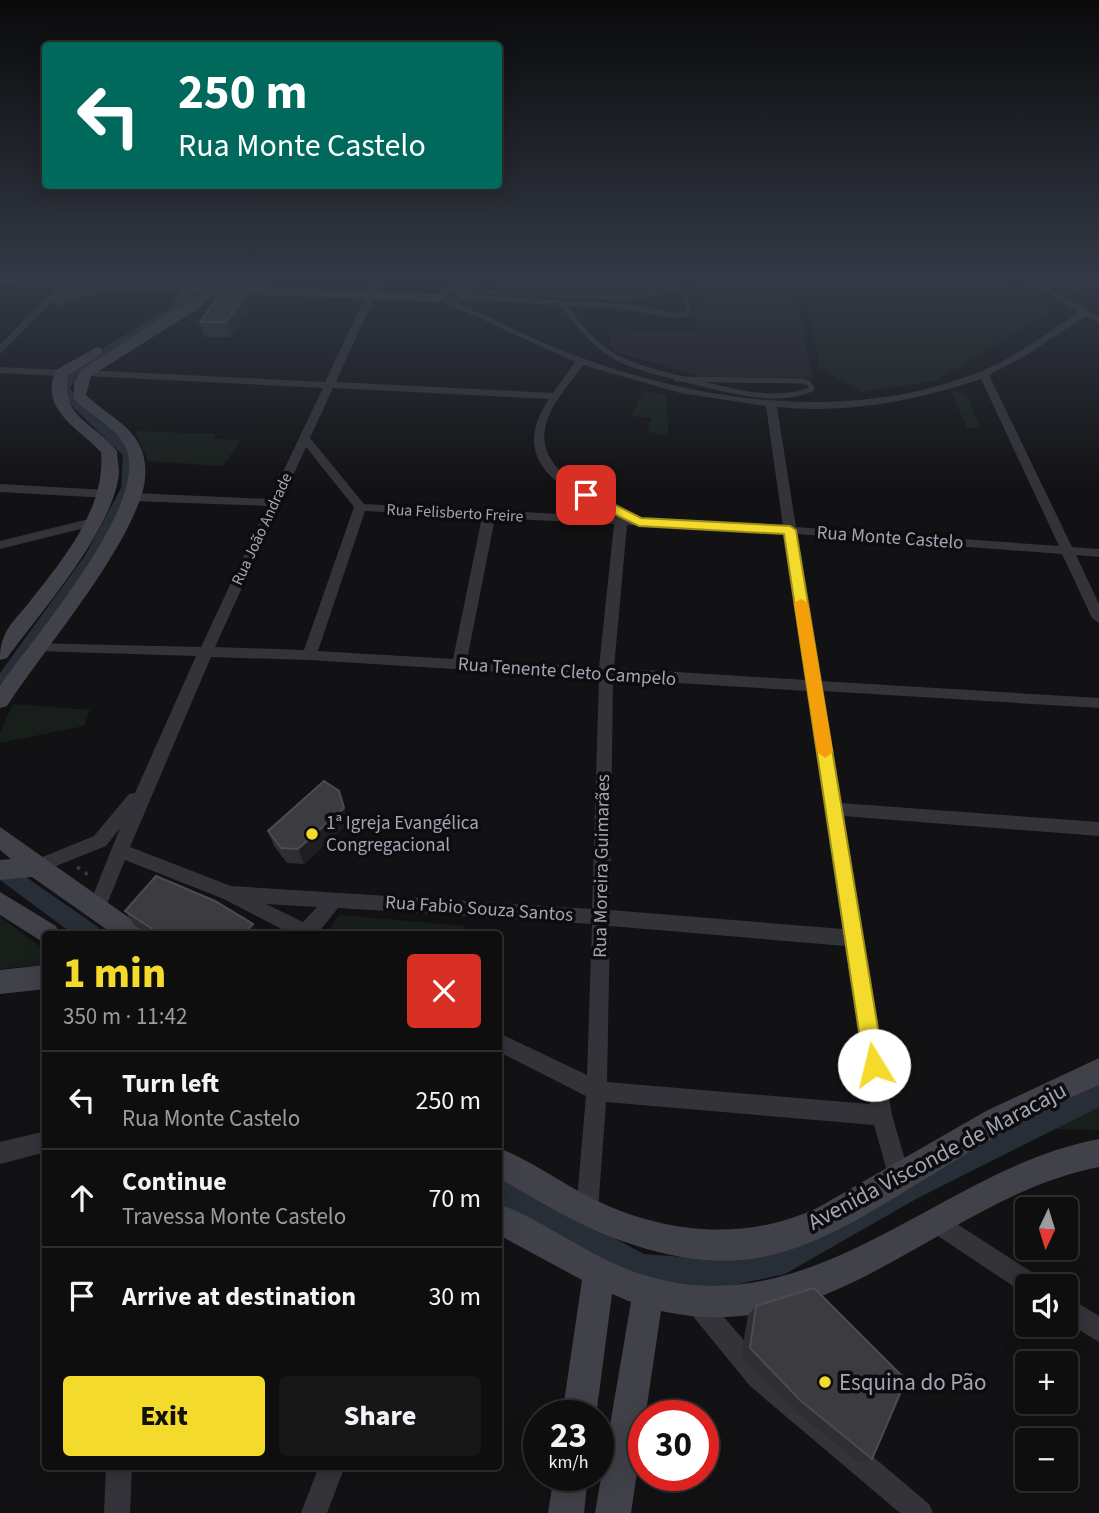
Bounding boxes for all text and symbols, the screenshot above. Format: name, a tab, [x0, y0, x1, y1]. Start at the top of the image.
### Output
text: 250 m	[178, 58, 307, 128]
icon: left	[63, 70, 154, 161]
text: Rua Monte Castelo	[178, 123, 426, 169]
pin	[556, 465, 616, 525]
street label: Rua João Andrade	[226, 469, 298, 589]
icon: arrive	[567, 476, 605, 514]
street label: Rua Felisberto Freire	[386, 498, 524, 528]
street label: Rua Monte Castelo	[816, 519, 964, 557]
street label: Rua Tenente Cleto Campelo	[457, 651, 677, 693]
street label: Rua Moreira Guimarães	[587, 774, 617, 958]
place label: 1ª Igreja Evangélica Congregacional	[326, 810, 479, 859]
marker: 1ª Igreja Evangélica Congregacional	[304, 826, 320, 842]
street label: Rua Fabio Souza Santos	[384, 889, 574, 929]
text: 1 min	[63, 944, 166, 1004]
button: close	[407, 954, 481, 1028]
text: 350 m · 11:42	[63, 1000, 187, 1033]
position arrow	[837, 1028, 911, 1102]
text: Turn left	[122, 1065, 219, 1102]
street label: Avenida Visconde de Maracaju	[802, 1074, 1072, 1238]
icon: left	[63, 1081, 101, 1119]
text: 250 m	[415, 1082, 481, 1119]
text: Rua Monte Castelo	[122, 1102, 300, 1135]
text: Continue	[122, 1163, 227, 1200]
icon: ahead	[63, 1179, 101, 1217]
text: 70 m	[428, 1180, 481, 1217]
north arrow	[1015, 1197, 1078, 1260]
map controls	[1015, 1197, 1078, 1491]
text: Travessa Monte Castelo	[122, 1200, 346, 1233]
button: sound	[1015, 1274, 1078, 1337]
icon: arrive	[63, 1277, 101, 1315]
text: Arrive at destination	[122, 1278, 356, 1315]
text: 30 m	[428, 1278, 481, 1315]
button: +	[1015, 1351, 1078, 1414]
place label: Esquina do Pão	[839, 1366, 986, 1399]
marker: Esquina do Pão	[817, 1374, 833, 1390]
button: Exit	[63, 1376, 265, 1456]
button: Share	[279, 1376, 481, 1456]
speed limit sign: 30	[628, 1400, 719, 1491]
text: 23	[550, 1411, 587, 1461]
button: −	[1015, 1428, 1078, 1491]
text: km/h	[549, 1450, 588, 1475]

